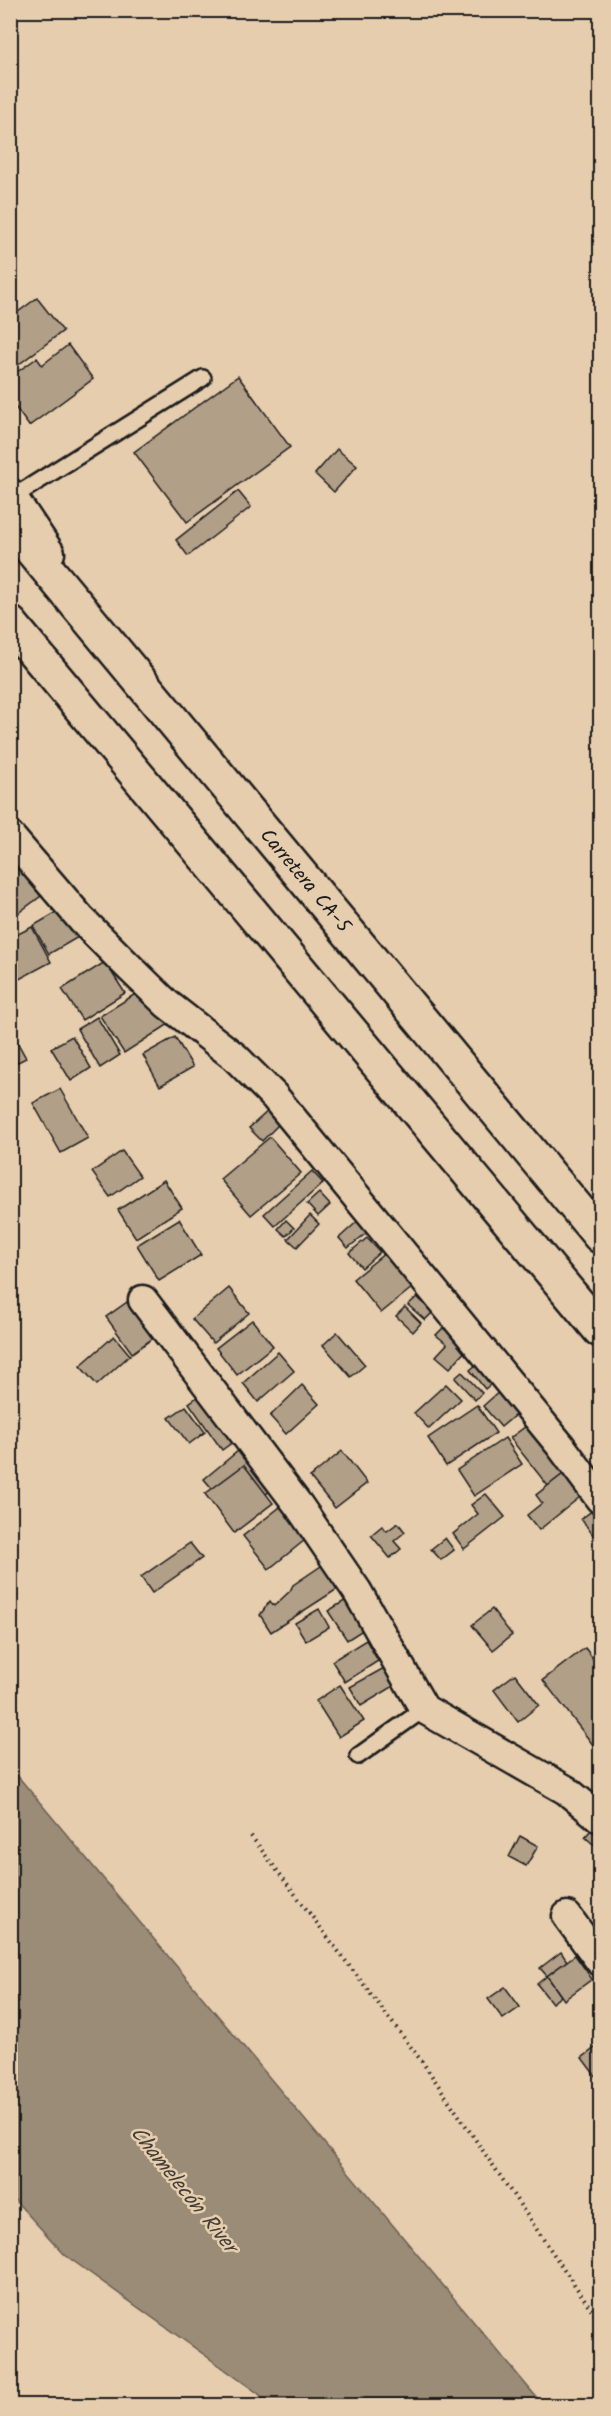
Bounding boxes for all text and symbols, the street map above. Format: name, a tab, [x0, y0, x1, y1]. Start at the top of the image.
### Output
street label: Carretera CA-5	[251, 822, 359, 942]
water label: Chamelecón River	[121, 2119, 247, 2264]

